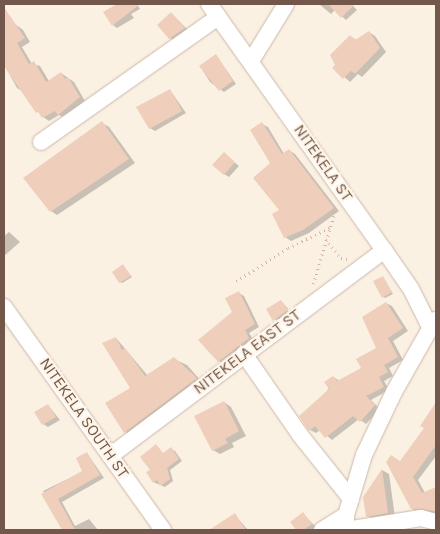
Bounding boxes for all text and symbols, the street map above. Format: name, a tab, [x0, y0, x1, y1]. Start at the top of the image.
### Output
street label: NITEKELA ST	[290, 121, 356, 205]
street label: NITEKELA EAST ST	[190, 306, 304, 398]
street label: NITEKELA SOUTH ST	[35, 354, 133, 482]

